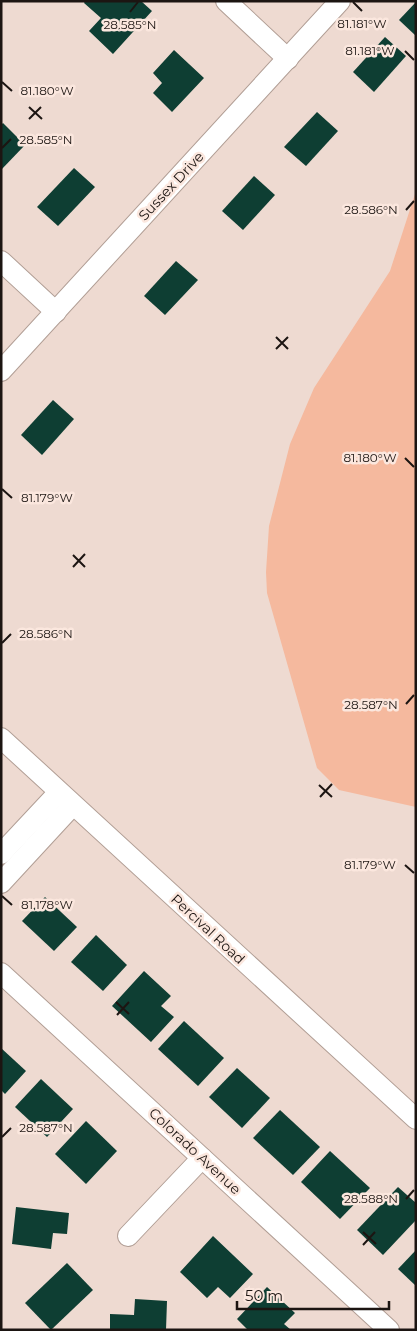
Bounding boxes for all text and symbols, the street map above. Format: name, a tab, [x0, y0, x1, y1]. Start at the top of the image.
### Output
text: 81.181°W	[337, 16, 387, 31]
text: 28.585°N	[104, 17, 156, 32]
text: 81.181°W	[345, 43, 395, 58]
text: 81.180°W	[20, 83, 74, 98]
text: 28.585°N	[20, 132, 72, 147]
street label: Sussex Drive	[134, 148, 208, 224]
text: 28.586°N	[344, 202, 398, 217]
text: 81.180°W	[343, 450, 397, 465]
text: 81.179°W	[21, 490, 73, 505]
text: 28.586°N	[19, 626, 73, 641]
text: 28.587°N	[344, 697, 398, 712]
text: 81.179°W	[344, 857, 396, 872]
street label: Percival Road	[167, 890, 249, 968]
text: 81.178°W	[21, 897, 73, 912]
street label: Colorado Avenue	[145, 1104, 245, 1198]
text: 28.587°N	[19, 1120, 73, 1135]
text: 28.588°N	[344, 1191, 398, 1206]
scale bar	[237, 1278, 390, 1310]
text: 50 m	[245, 1286, 283, 1305]

